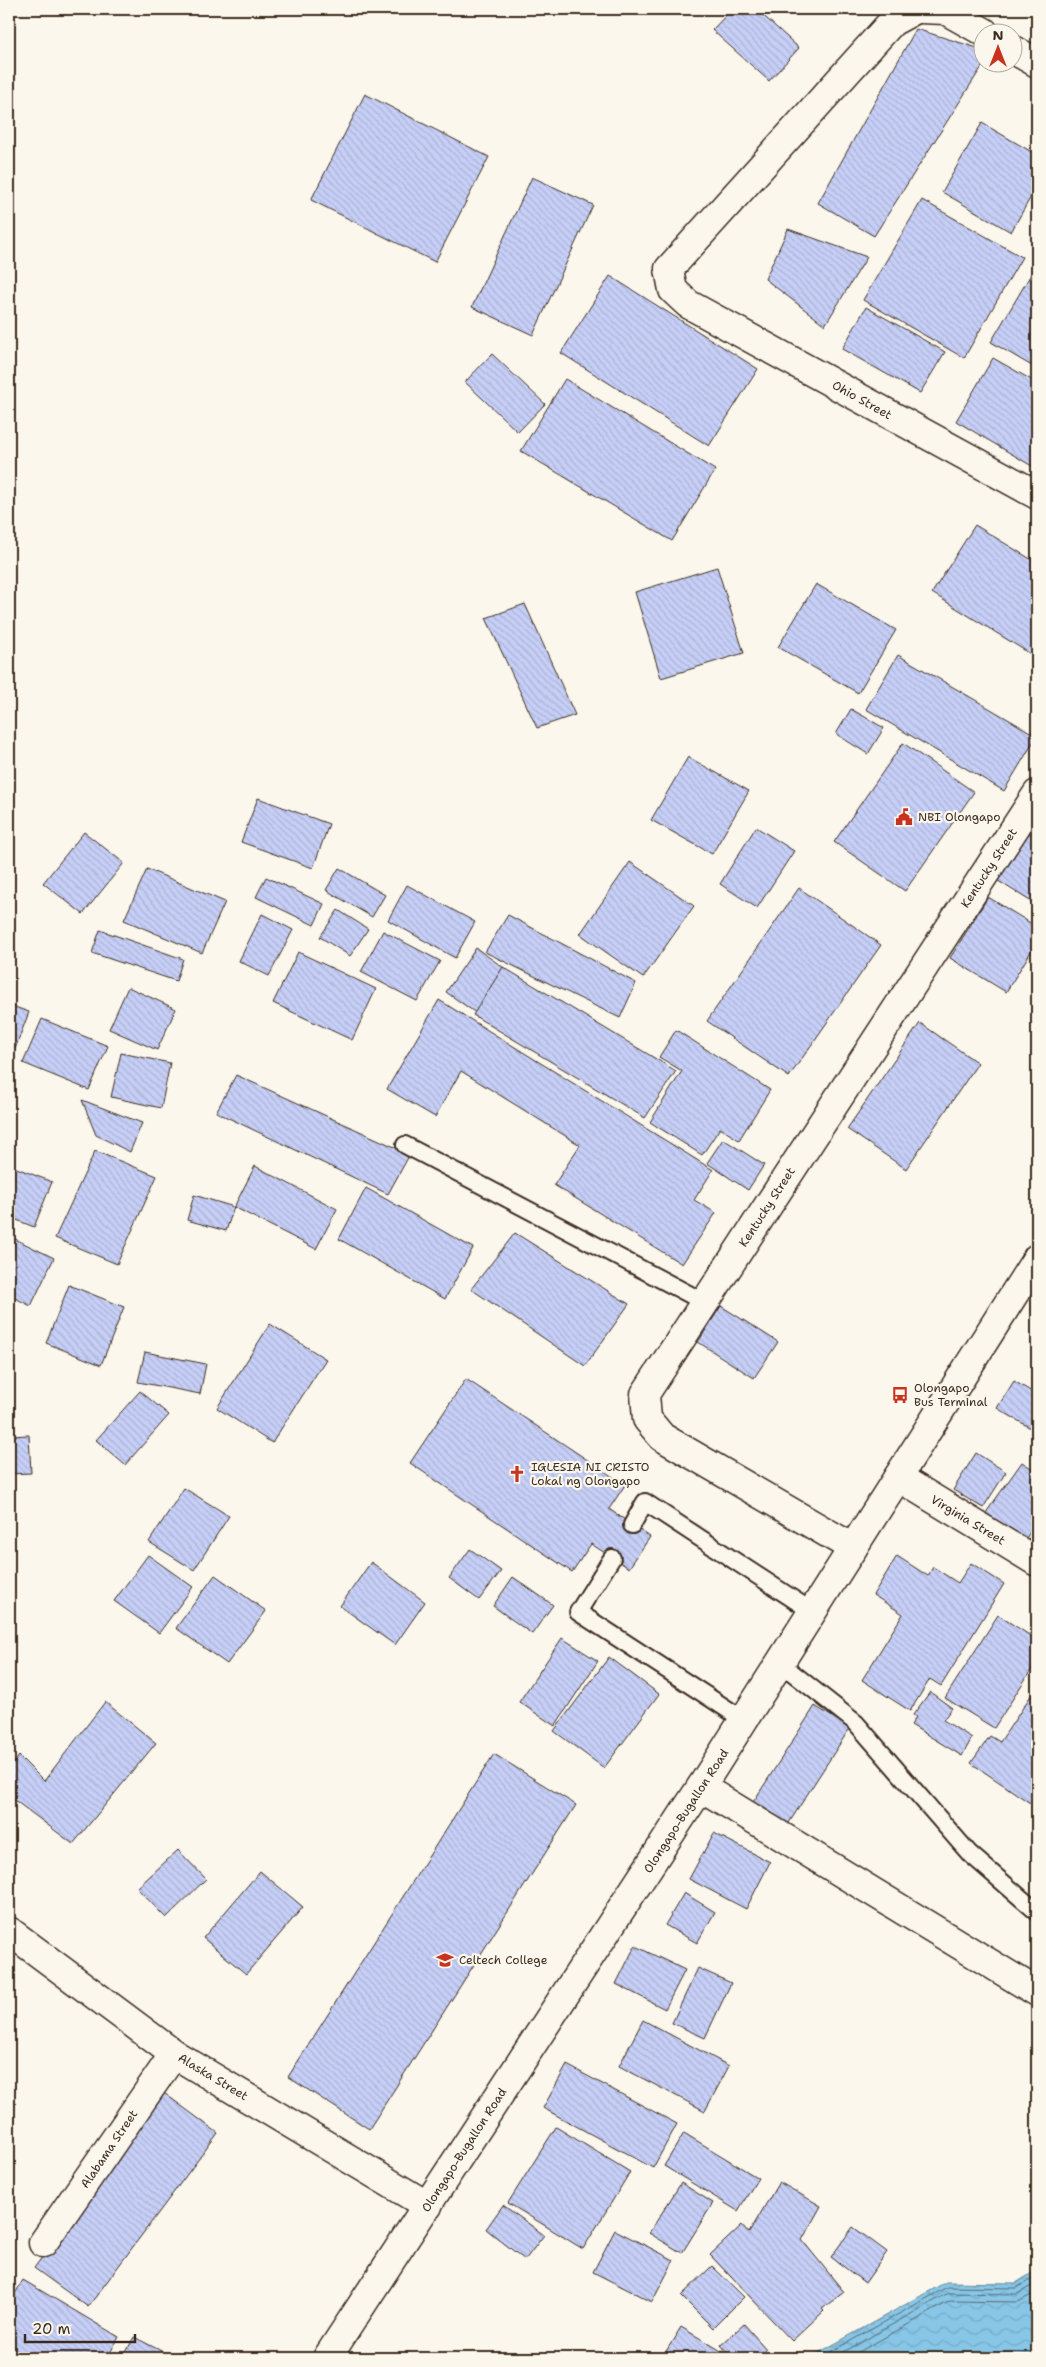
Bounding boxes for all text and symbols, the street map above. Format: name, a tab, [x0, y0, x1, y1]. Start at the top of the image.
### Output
north arrow	[974, 22, 1024, 72]
text: N	[992, 26, 1004, 44]
street label: Ohio Street	[829, 377, 895, 423]
public building icon: NBI Olongapo	[894, 807, 914, 827]
place label: NBI Olongapo	[918, 809, 1000, 825]
street label: Kentucky Street	[957, 825, 1021, 911]
street label: Kentucky Street	[735, 1164, 799, 1250]
place label: Olongapo Bus Terminal	[914, 1380, 988, 1410]
bus stop icon: Olongapo Bus Terminal	[890, 1385, 910, 1405]
place label: IGLESIA NI CRISTO Lokal ng Olongapo	[531, 1459, 649, 1489]
church icon: IGLESIA NI CRISTO Lokal ng Olongapo	[507, 1464, 527, 1484]
street label: Virginia Street	[928, 1491, 1008, 1549]
street label: Olongapo-Bugallon Road	[640, 1746, 732, 1876]
school or university icon: Celtech College	[435, 1950, 455, 1970]
place label: Celtech College	[459, 1952, 548, 1968]
street label: Alaska Street	[175, 2050, 251, 2104]
street label: Olongapo-Bugallon Road	[418, 2085, 510, 2215]
street label: Alabama Street	[77, 2107, 141, 2191]
scale bar	[25, 2312, 135, 2344]
text: 20 m	[32, 2319, 71, 2339]

